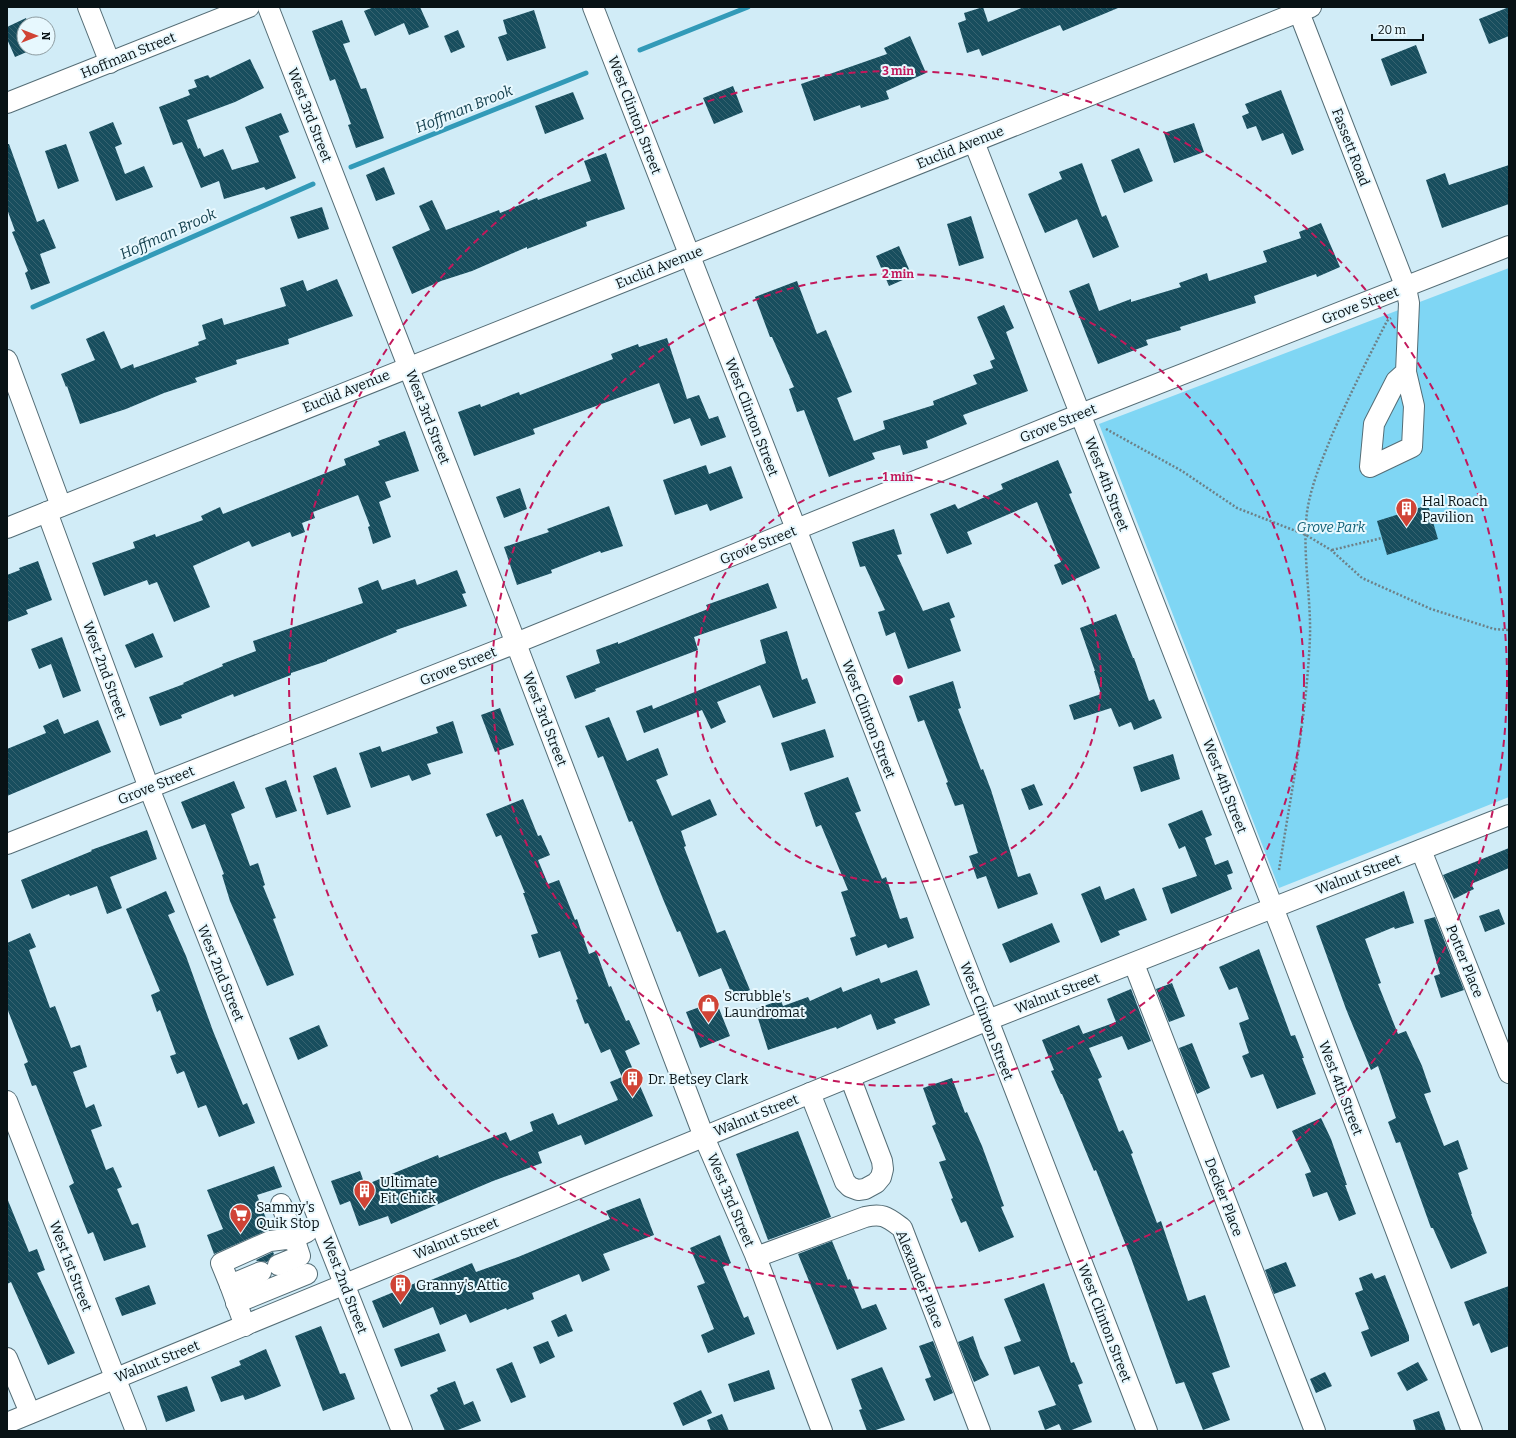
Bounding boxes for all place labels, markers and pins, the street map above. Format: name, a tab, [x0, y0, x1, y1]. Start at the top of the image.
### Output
place label: Hal Roach Pavilion	[1422, 493, 1488, 526]
building icon: Hal Roach Pavilion	[1394, 496, 1420, 529]
centre of rings	[891, 673, 905, 687]
place label: Scrubble's Laundromat	[724, 988, 805, 1021]
shop icon: Scrubble's Laundromat	[695, 991, 721, 1024]
building icon: Dr. Betsey Clark	[619, 1066, 645, 1099]
place label: Dr. Betsey Clark	[648, 1071, 749, 1088]
place label: Ultimate Fit Chick	[380, 1174, 437, 1207]
building icon: Ultimate Fit Chick	[351, 1177, 377, 1210]
place label: Sammy's Quik Stop	[256, 1199, 320, 1232]
supermarket icon: Sammy's Quik Stop	[227, 1202, 253, 1235]
building icon: Granny's Attic	[388, 1272, 414, 1305]
place label: Granny's Attic	[416, 1277, 507, 1294]

